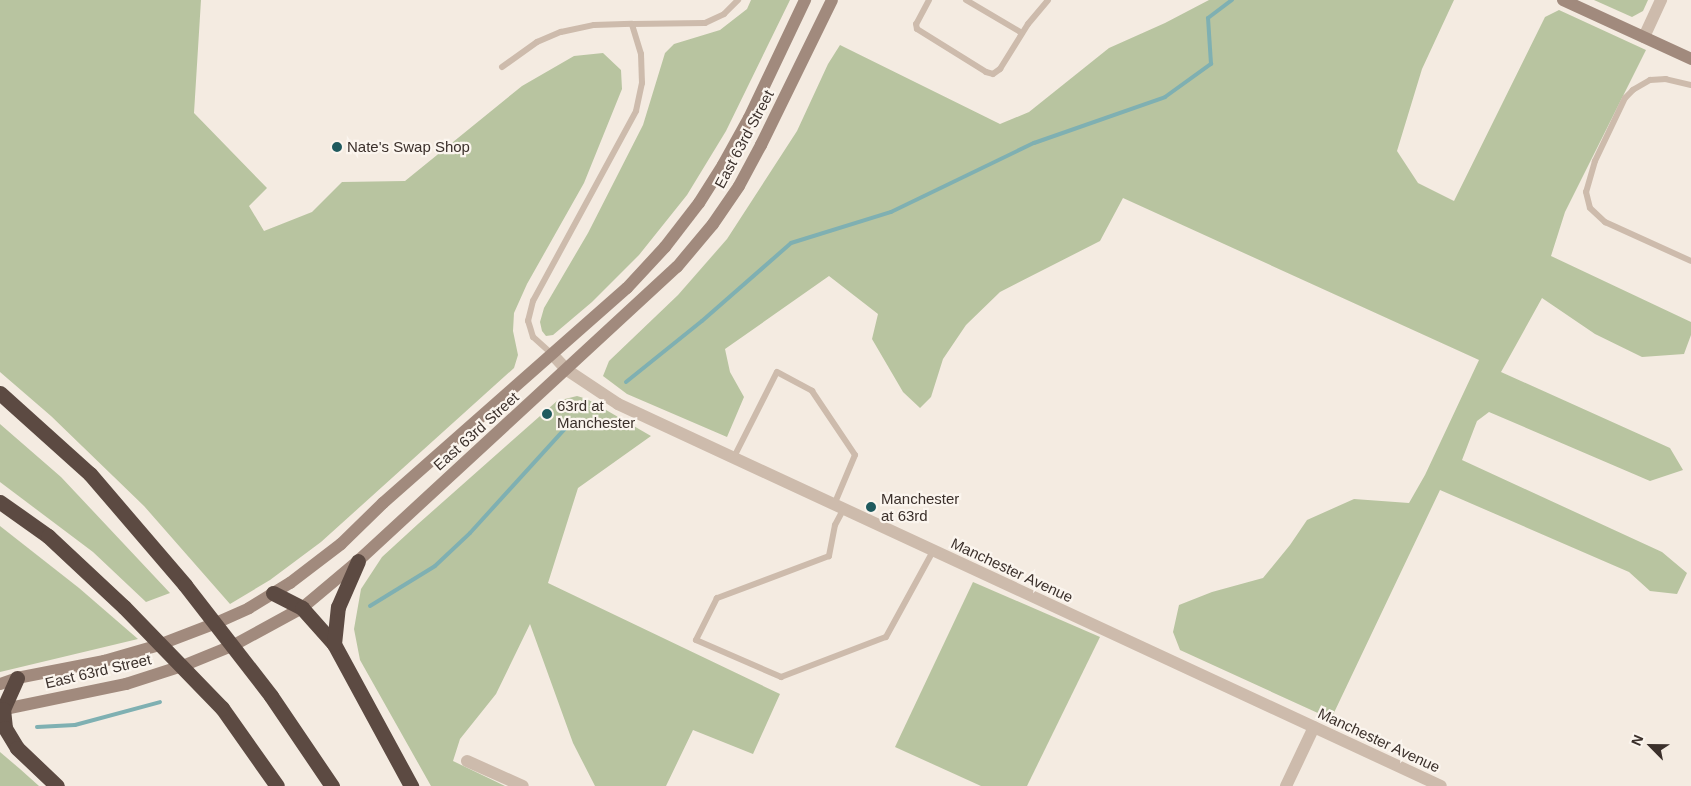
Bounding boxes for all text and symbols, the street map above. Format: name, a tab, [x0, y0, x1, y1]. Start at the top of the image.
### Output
street label: East 63rd Street	[711, 87, 777, 191]
place label: Nate's Swap Shop	[347, 138, 470, 156]
marker: Nate's Swap Shop	[331, 141, 343, 153]
street label: East 63rd Street	[430, 388, 522, 474]
place label: 63rd at Manchester	[557, 396, 635, 431]
marker: 63rd at Manchester	[541, 408, 553, 420]
place label: Manchester at 63rd	[881, 489, 959, 524]
marker: Manchester at 63rd	[865, 501, 877, 513]
street label: Manchester Avenue	[948, 534, 1076, 606]
street label: East 63rd Street	[43, 650, 153, 692]
street label: Manchester Avenue	[1315, 704, 1443, 776]
north arrow	[1626, 721, 1676, 771]
text: N	[1628, 732, 1647, 748]

